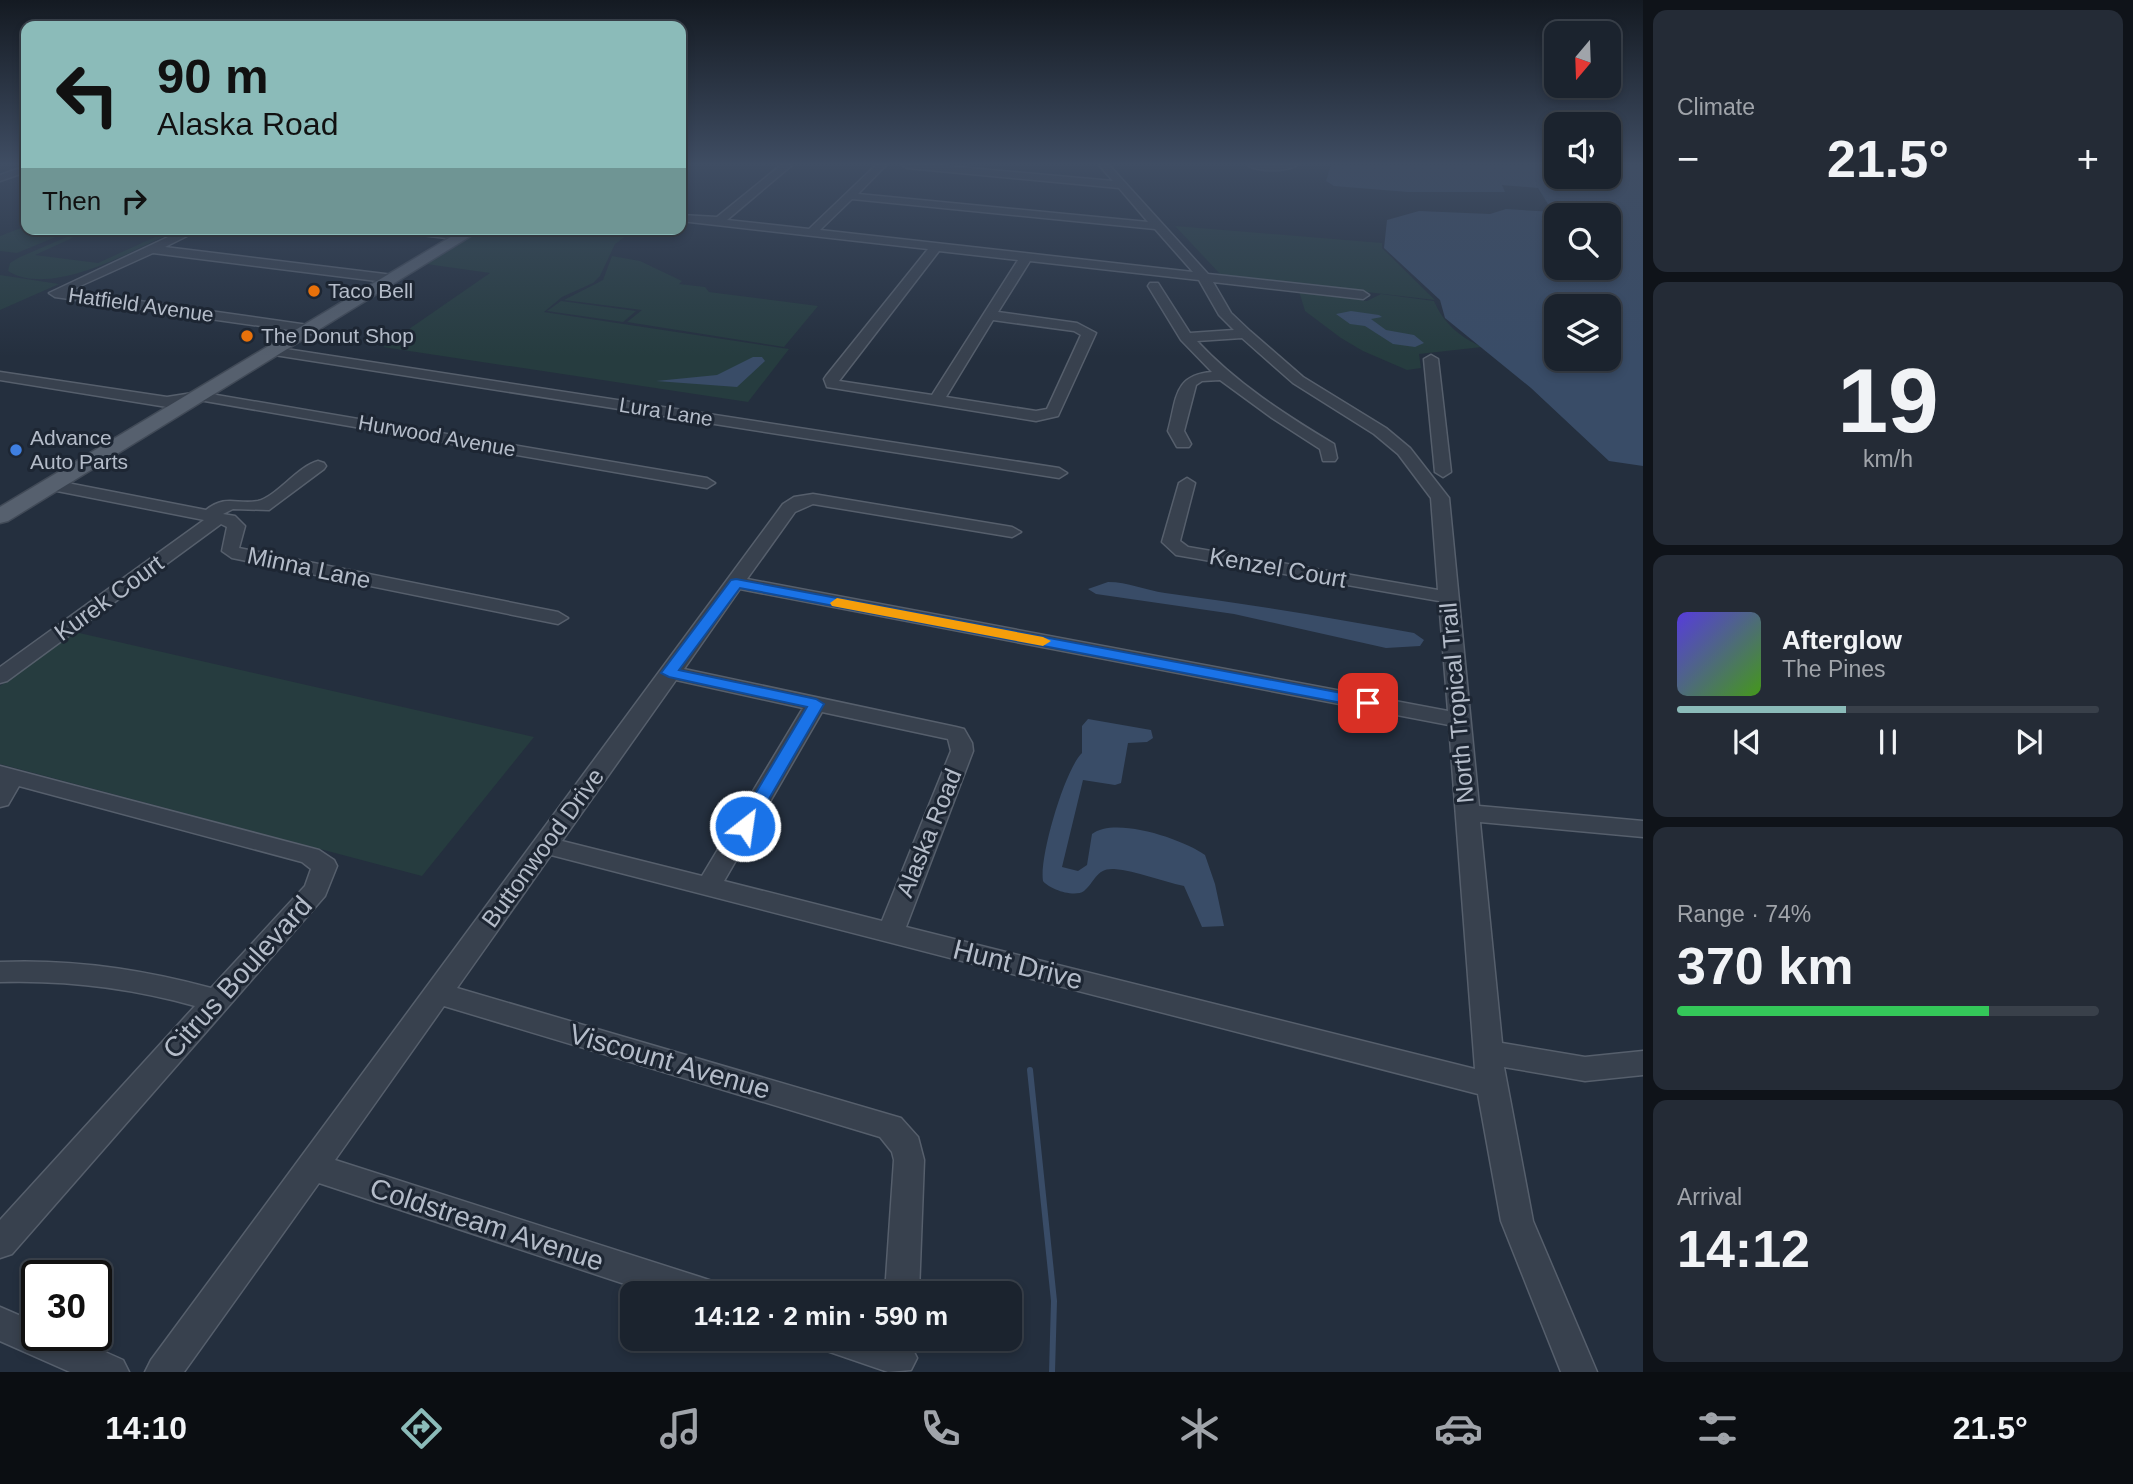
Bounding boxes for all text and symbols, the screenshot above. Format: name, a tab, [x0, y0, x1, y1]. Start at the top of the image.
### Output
north arrow	[1544, 21, 1620, 98]
map controls	[1544, 21, 1621, 371]
icon: left	[42, 49, 133, 140]
text: 90 m	[157, 49, 269, 103]
text: Climate	[1677, 94, 1755, 120]
text: Alaska Road	[157, 106, 338, 142]
button: sound	[1544, 112, 1621, 189]
text: 21.5°	[1827, 130, 1949, 188]
text: −	[1677, 138, 1699, 180]
text: +	[2077, 138, 2099, 180]
icon: right	[115, 182, 153, 220]
text: Then	[42, 186, 101, 216]
button: search	[1544, 203, 1621, 280]
place label: Taco Bell	[328, 279, 413, 302]
street label: Hatfield Avenue	[67, 283, 215, 326]
marker: Taco Bell	[306, 283, 322, 299]
button: layers	[1544, 294, 1621, 371]
place label: The Donut Shop	[261, 324, 414, 347]
marker: The Donut Shop	[239, 328, 255, 344]
text: 19	[1837, 350, 1939, 451]
street label: Lura Lane	[618, 393, 715, 430]
street label: Hurwood Avenue	[357, 410, 518, 461]
place label: Advance Auto Parts	[30, 426, 128, 473]
marker: Advance Auto Parts	[8, 442, 24, 458]
text: km/h	[1863, 446, 1913, 472]
street label: Minna Lane	[245, 541, 373, 594]
street label: Kenzel Court	[1207, 542, 1349, 593]
street label: Kurek Court	[49, 549, 169, 646]
street label: North Tropical Trail	[1434, 602, 1479, 805]
text: Afterglow	[1782, 625, 1902, 655]
text: The Pines	[1782, 656, 1886, 682]
pin	[1338, 673, 1398, 733]
icon: arrive	[1349, 684, 1387, 722]
icon: previous	[1728, 723, 1766, 761]
icon: pause	[1869, 723, 1907, 761]
icon: next	[2010, 723, 2048, 761]
street label: Buttonwood Drive	[476, 763, 609, 932]
street label: Alaska Road	[891, 765, 967, 901]
position arrow	[708, 789, 782, 863]
street label: Citrus Boulevard	[157, 890, 318, 1065]
text: Range · 74%	[1677, 901, 1811, 927]
street label: Hunt Drive	[950, 933, 1086, 996]
text: 370 km	[1677, 937, 1853, 995]
street label: Viscount Avenue	[566, 1018, 774, 1105]
street label: Coldstream Avenue	[366, 1172, 608, 1277]
text: Arrival	[1677, 1184, 1742, 1210]
text: 14:12	[1677, 1220, 1810, 1278]
speed limit sign: 30	[21, 1260, 112, 1351]
text: 14:12 · 2 min · 590 m	[694, 1301, 948, 1331]
icon: directions	[397, 1404, 446, 1453]
icon: music	[656, 1404, 705, 1453]
icon: phone	[916, 1404, 965, 1453]
icon: climate	[1175, 1404, 1224, 1453]
icon: car	[1434, 1404, 1483, 1453]
icon: filters	[1693, 1404, 1742, 1453]
text: 14:10	[105, 1410, 187, 1446]
text: 21.5°	[1953, 1410, 2028, 1446]

